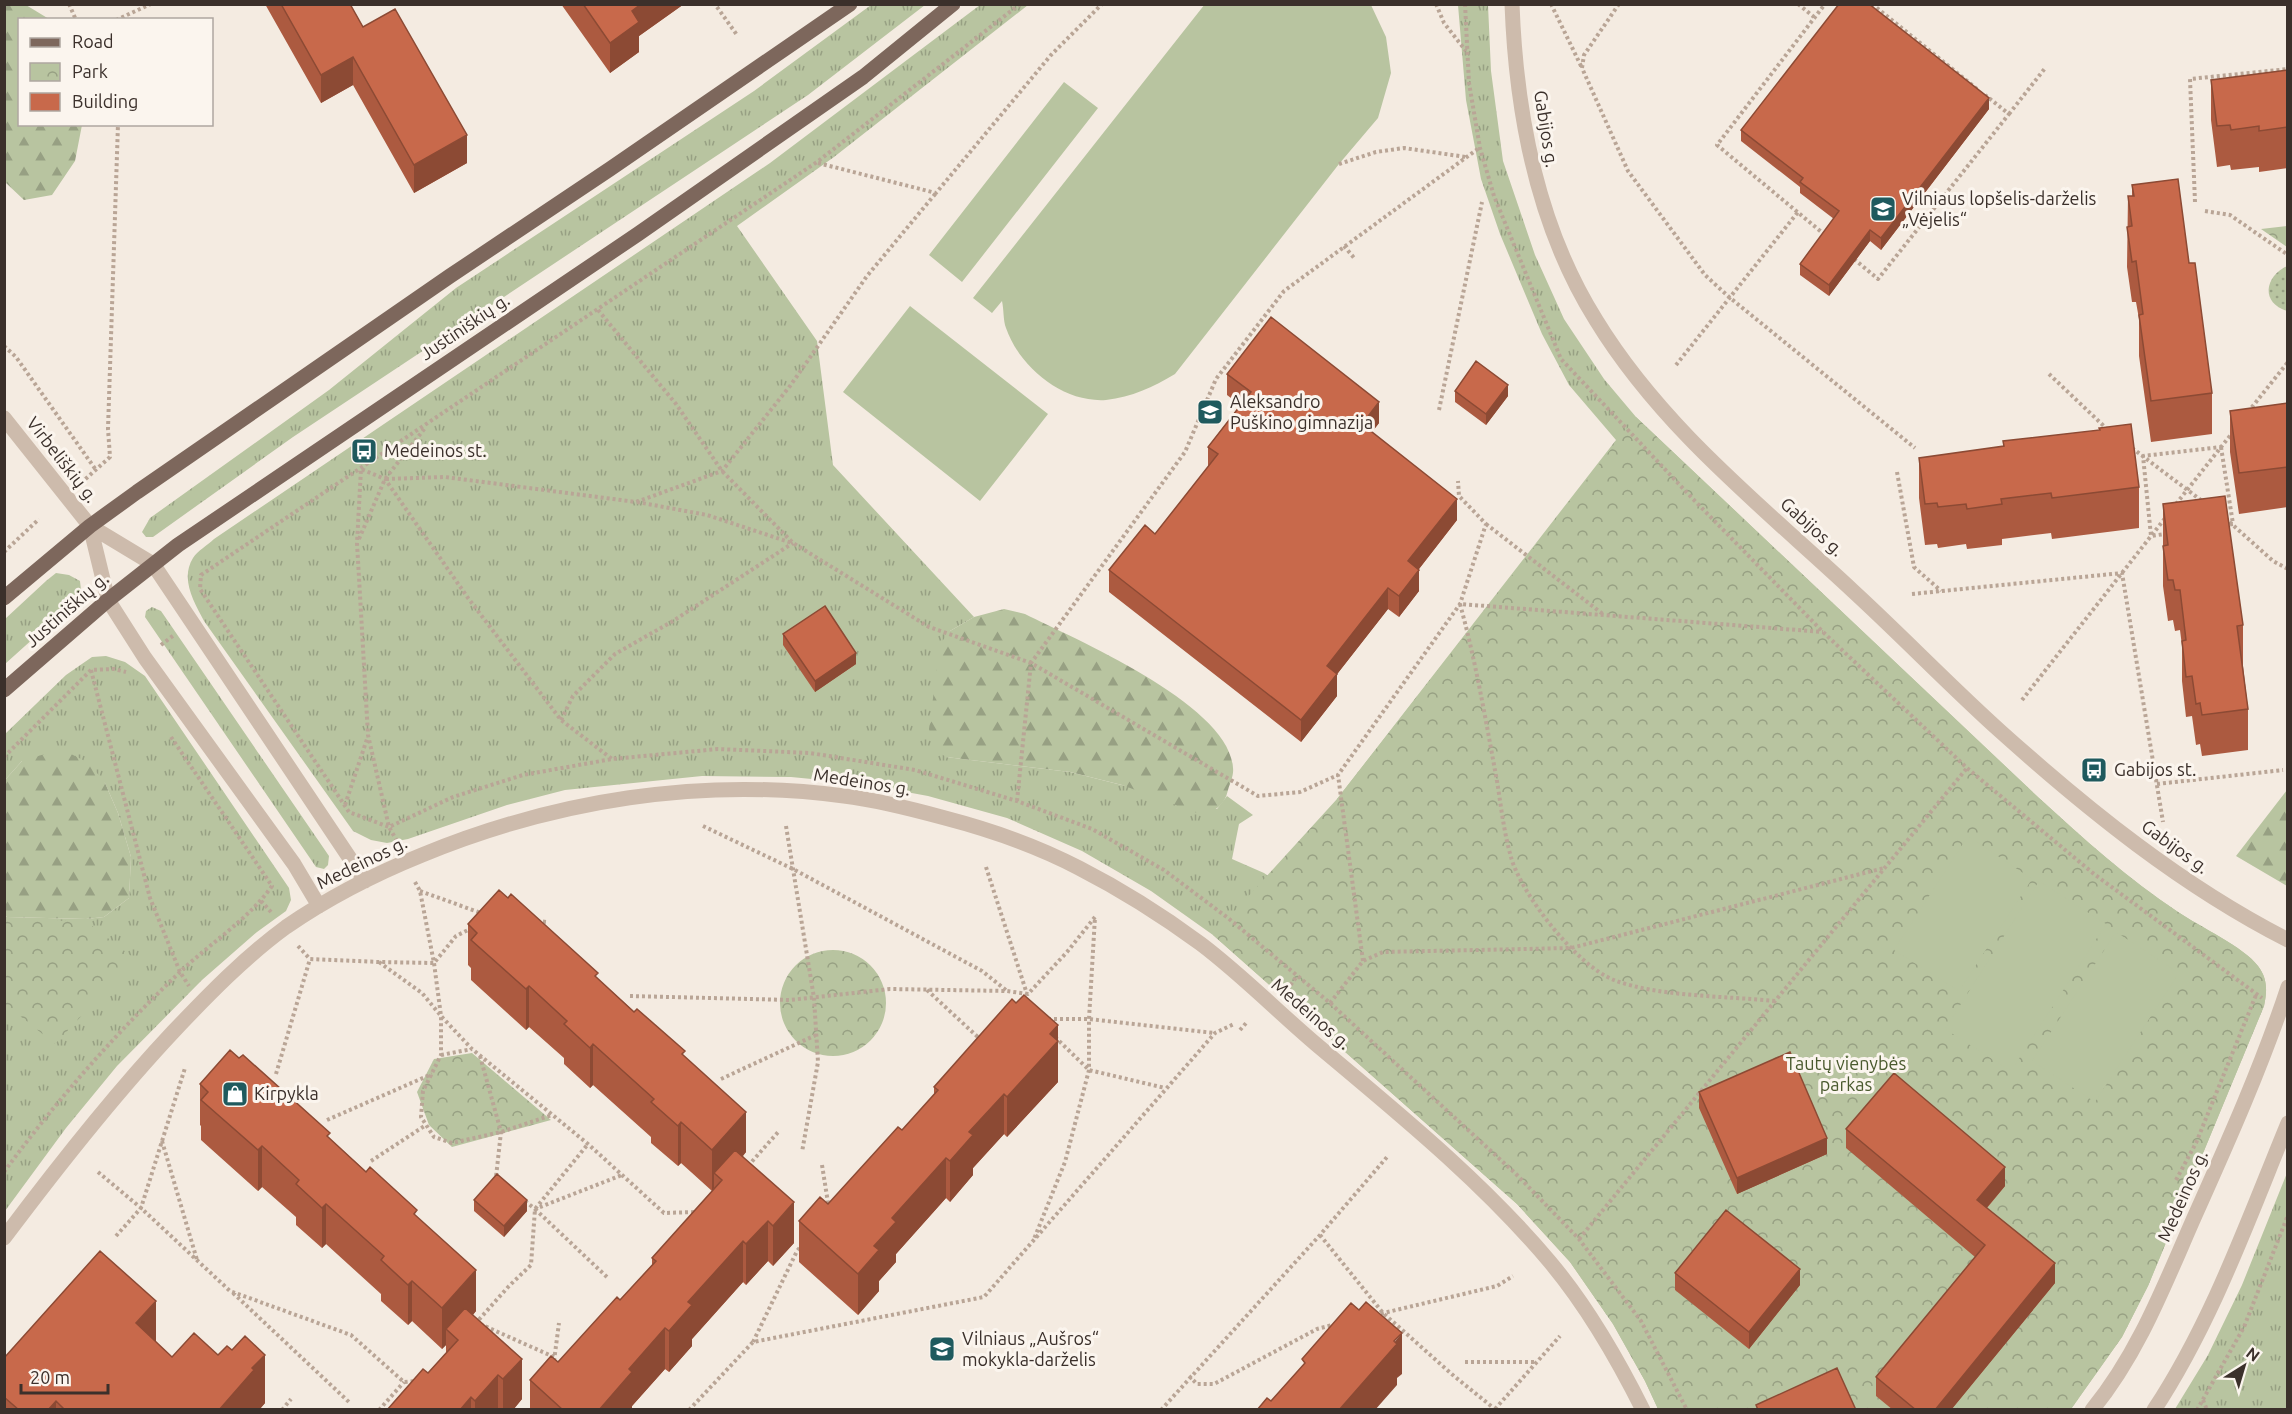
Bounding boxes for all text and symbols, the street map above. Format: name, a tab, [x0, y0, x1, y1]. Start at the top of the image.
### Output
legend	[18, 18, 213, 126]
text: Road	[72, 31, 114, 51]
text: Park	[72, 61, 108, 81]
street label: Gabijos g.	[1531, 89, 1563, 169]
text: Building	[72, 91, 138, 111]
place label: Vilniaus lopšelis-darželis „Vėjelis“	[1902, 188, 2097, 229]
school or university icon: Vilniaus lopšelis-darželis „Vėjelis“	[1868, 194, 1898, 224]
street label: Justiniškių g.	[416, 289, 513, 363]
place label: Aleksandro Puškino gimnazija	[1230, 391, 1373, 432]
school or university icon: Aleksandro Puškino gimnazija	[1195, 397, 1225, 427]
street label: Virbeliškių g.	[23, 413, 102, 506]
bus stop icon: Medeinos st.	[349, 436, 379, 466]
place label: Medeinos st.	[384, 440, 487, 460]
street label: Gabijos g.	[1777, 493, 1848, 560]
street label: Justiniškių g.	[21, 568, 112, 651]
bus stop icon: Gabijos st.	[2079, 755, 2109, 785]
place label: Gabijos st.	[2114, 759, 2196, 779]
street label: Medeinos g.	[812, 763, 912, 799]
street label: Gabijos g.	[2138, 815, 2213, 877]
street label: Medeinos g.	[313, 832, 410, 893]
street label: Medeinos g.	[1268, 974, 1355, 1053]
park label: Tautų vienybės parkas	[1786, 1053, 1906, 1094]
shop icon: Kirpykla	[220, 1079, 250, 1109]
place label: Kirpykla	[254, 1083, 319, 1103]
street label: Medeinos g.	[2153, 1147, 2211, 1244]
place label: Vilniaus „Aušros“ mokykla-darželis	[962, 1328, 1099, 1369]
school or university icon: Vilniaus „Aušros“ mokykla-darželis	[927, 1334, 957, 1364]
north arrow	[2214, 1336, 2274, 1396]
text: N	[2243, 1343, 2263, 1365]
scale bar	[21, 1357, 108, 1395]
text: 20 m	[30, 1367, 70, 1387]

